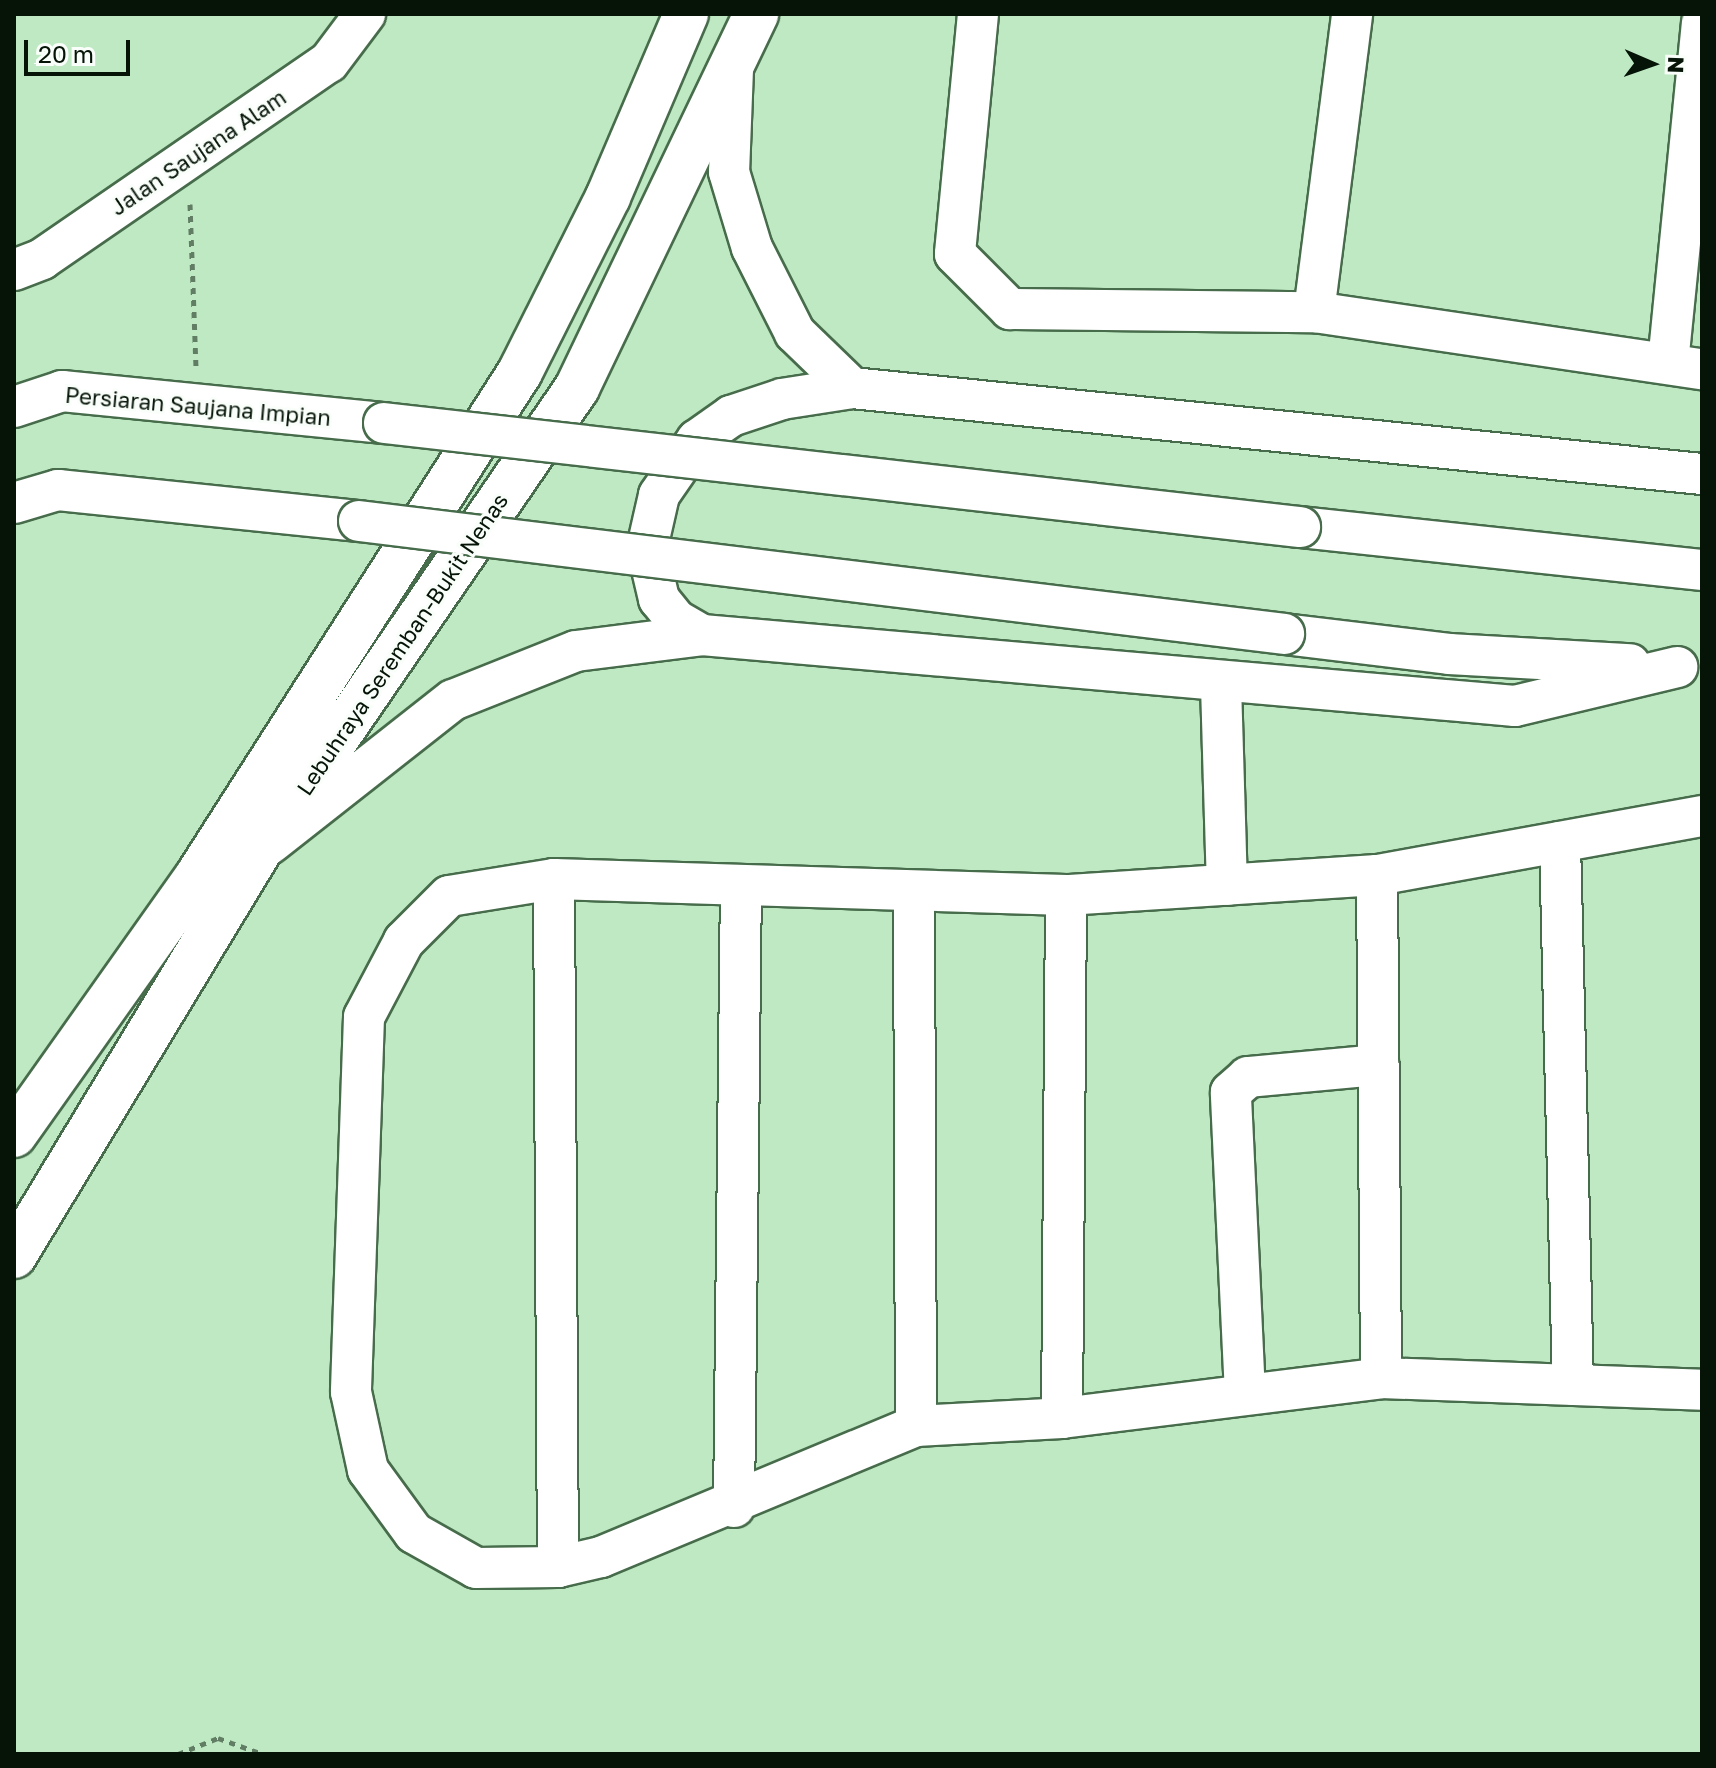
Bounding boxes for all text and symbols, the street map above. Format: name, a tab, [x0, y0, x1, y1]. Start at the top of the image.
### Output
scale bar	[28, 24, 134, 74]
north arrow	[1612, 24, 1692, 104]
text: 20 m	[38, 39, 94, 68]
text: N	[1663, 56, 1690, 74]
street label: Jalan Saujana Alam	[105, 83, 291, 221]
street label: Persiaran Saujana Impian	[64, 381, 332, 431]
street label: Lebuhraya Seremban-Bukit Nenas	[291, 488, 513, 800]

